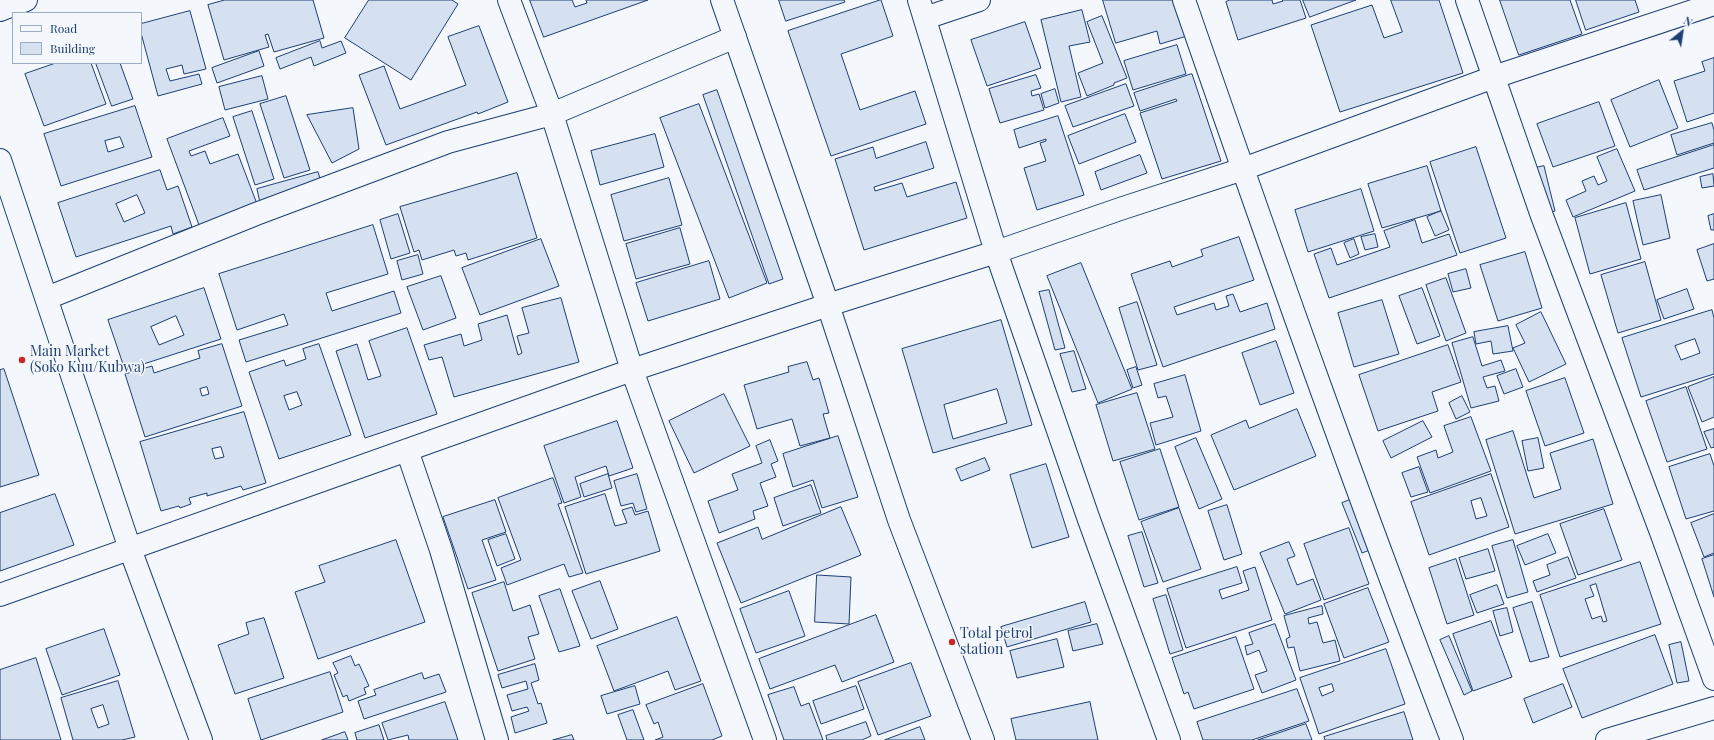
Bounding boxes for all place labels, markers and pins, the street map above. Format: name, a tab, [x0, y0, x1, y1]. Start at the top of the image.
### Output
place label: Main Market (Soko Kuu/Kubwa)	[30, 344, 145, 376]
marker: Main Market (Soko Kuu/Kubwa)	[17, 355, 27, 365]
place label: Total petrol station	[960, 626, 1033, 658]
marker: Total petrol station	[947, 637, 957, 647]

